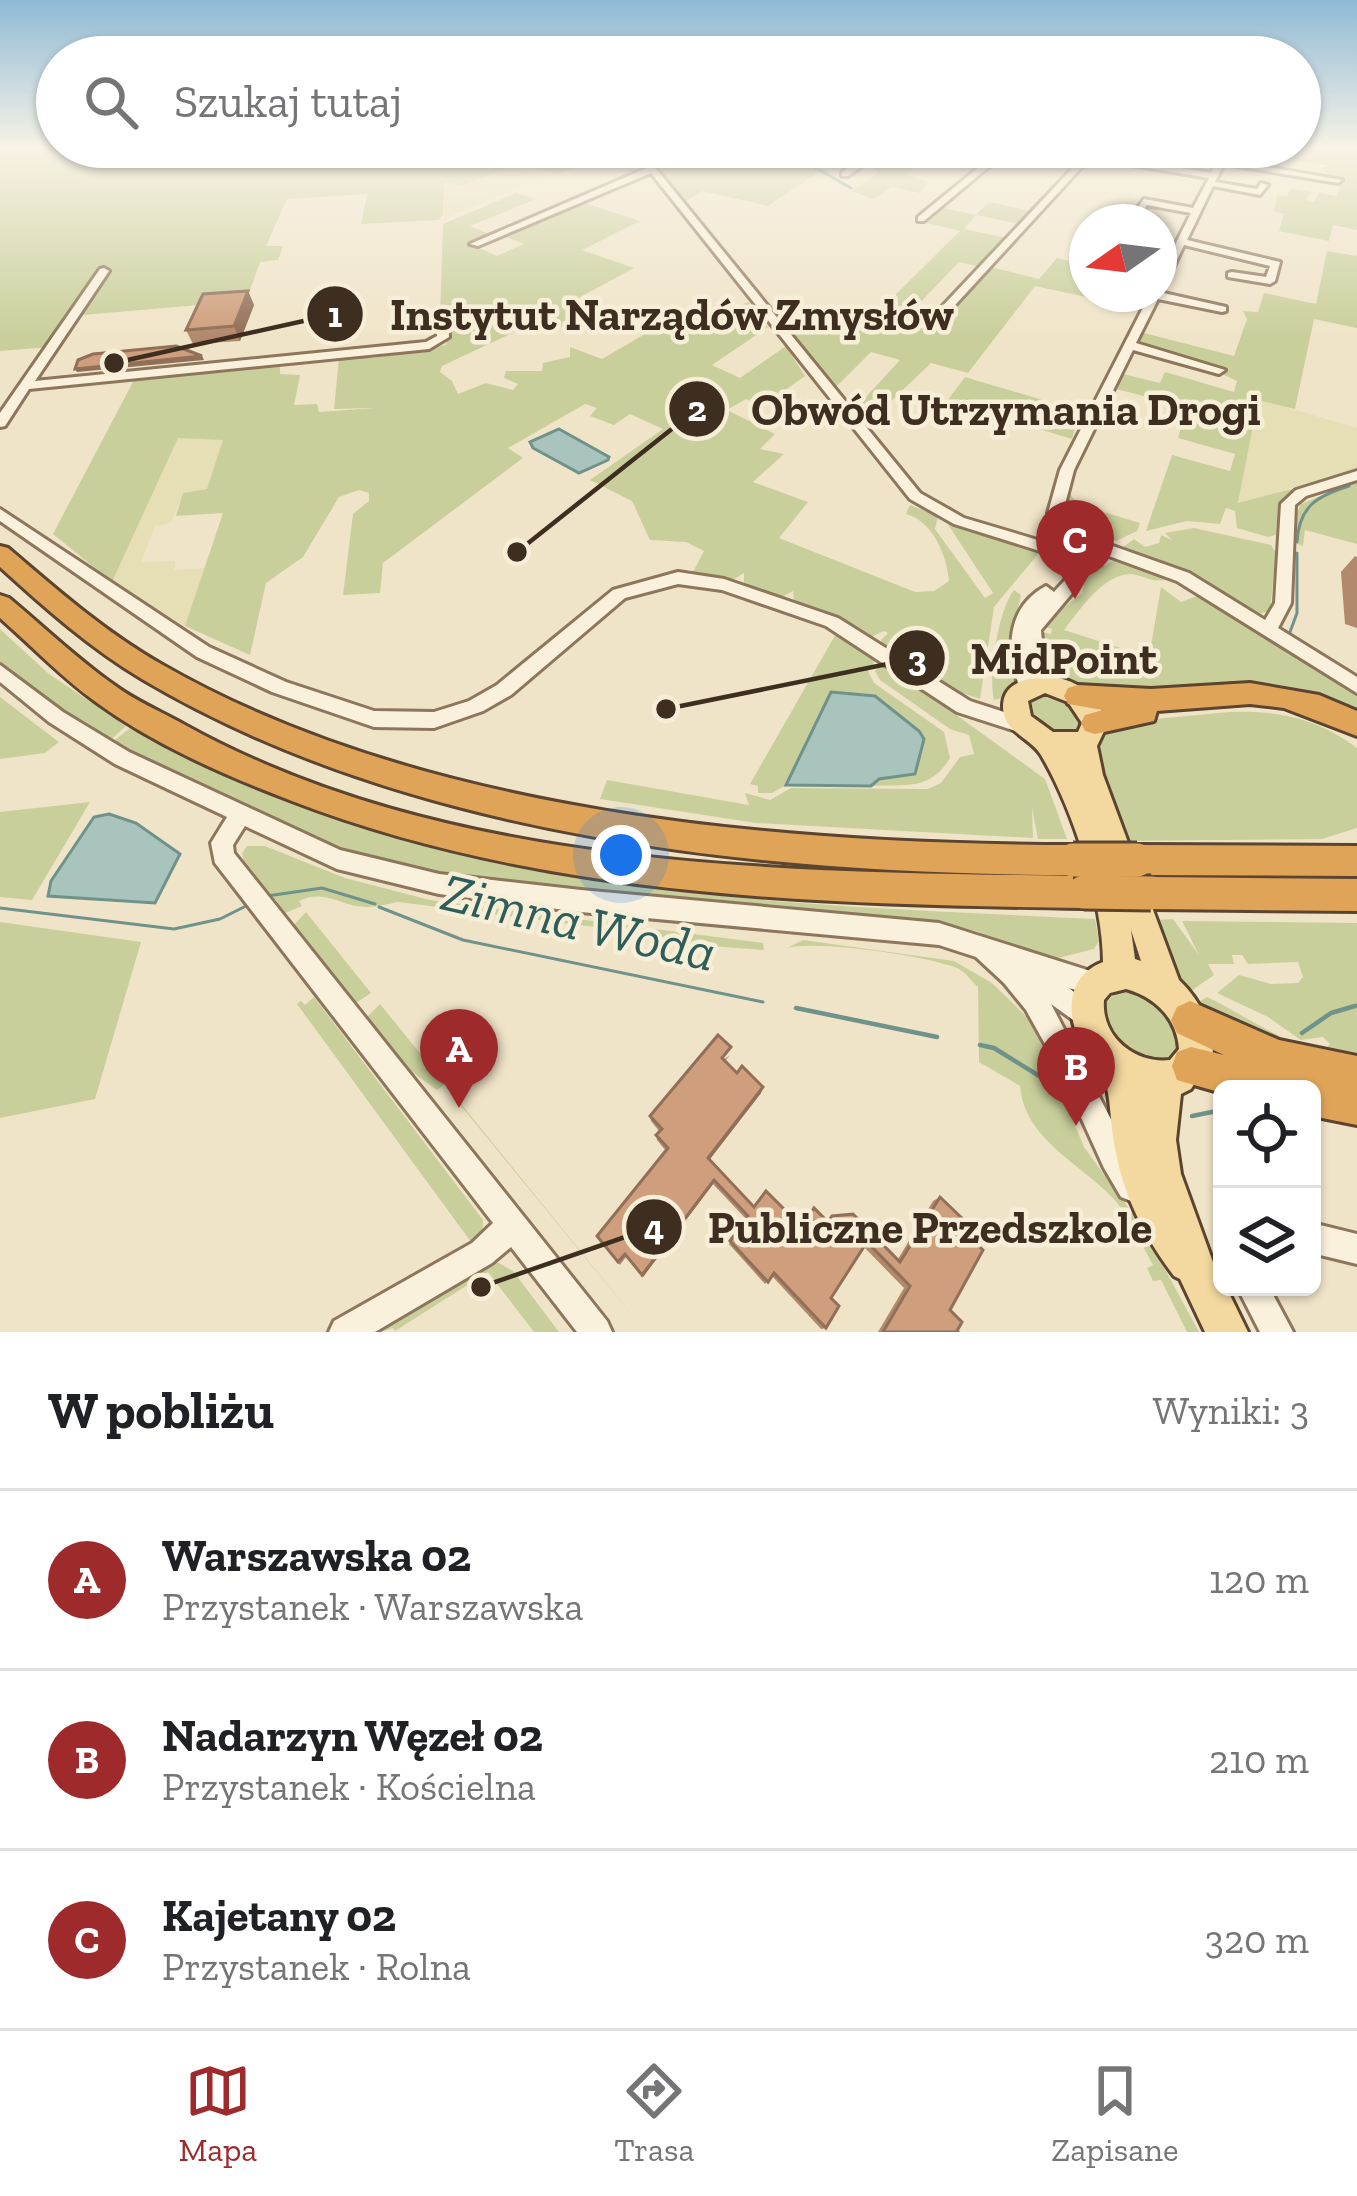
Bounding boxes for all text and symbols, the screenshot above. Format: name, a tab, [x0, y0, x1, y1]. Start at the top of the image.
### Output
search box	[36, 36, 1321, 168]
icon: search	[78, 69, 144, 135]
text: Szukaj tutaj	[174, 75, 402, 129]
north arrow	[1069, 204, 1177, 312]
callout: Instytut Narządów Zmysłów	[305, 274, 978, 355]
text: Instytut Narządów Zmysłów	[390, 288, 954, 342]
text: 1	[328, 293, 342, 336]
callout: Obwód Utrzymania Drogi	[667, 368, 1284, 449]
text: Obwód Utrzymania Drogi	[751, 383, 1261, 437]
text: 2	[687, 387, 707, 430]
pin: C	[1036, 500, 1114, 599]
callout: MidPoint	[887, 618, 1182, 699]
text: MidPoint	[971, 632, 1159, 686]
text: 3	[907, 637, 927, 680]
your location	[591, 825, 651, 885]
water label: Zimna Woda	[436, 859, 722, 985]
pin: A	[420, 1009, 498, 1108]
pin: B	[1037, 1027, 1115, 1126]
map controls	[1213, 1080, 1321, 1296]
button: locate	[1213, 1080, 1321, 1188]
callout: Publiczne Przedszkole	[624, 1187, 1176, 1268]
button: layers	[1213, 1188, 1321, 1296]
text: Publiczne Przedszkole	[708, 1201, 1152, 1255]
text: 4	[644, 1206, 664, 1249]
text: W pobliżu	[48, 1380, 274, 1441]
text: Wyniki: 3	[1153, 1387, 1309, 1434]
text: Warszawska 02	[162, 1529, 471, 1583]
text: A	[74, 1556, 100, 1603]
text: 120 m	[1209, 1556, 1309, 1603]
text: Przystanek · Warszawska	[162, 1583, 583, 1630]
text: Nadarzyn Węzeł 02	[162, 1709, 543, 1763]
text: B	[75, 1736, 99, 1783]
text: 210 m	[1209, 1736, 1309, 1783]
text: Przystanek · Kościelna	[162, 1763, 536, 1810]
text: Kajetany 02	[162, 1889, 396, 1943]
text: C	[74, 1916, 100, 1963]
text: 320 m	[1205, 1916, 1309, 1963]
text: Przystanek · Rolna	[162, 1943, 471, 1990]
tab: Mapa	[178, 2058, 257, 2169]
tab: Trasa	[614, 2058, 694, 2169]
tab: Zapisane	[1051, 2058, 1179, 2169]

